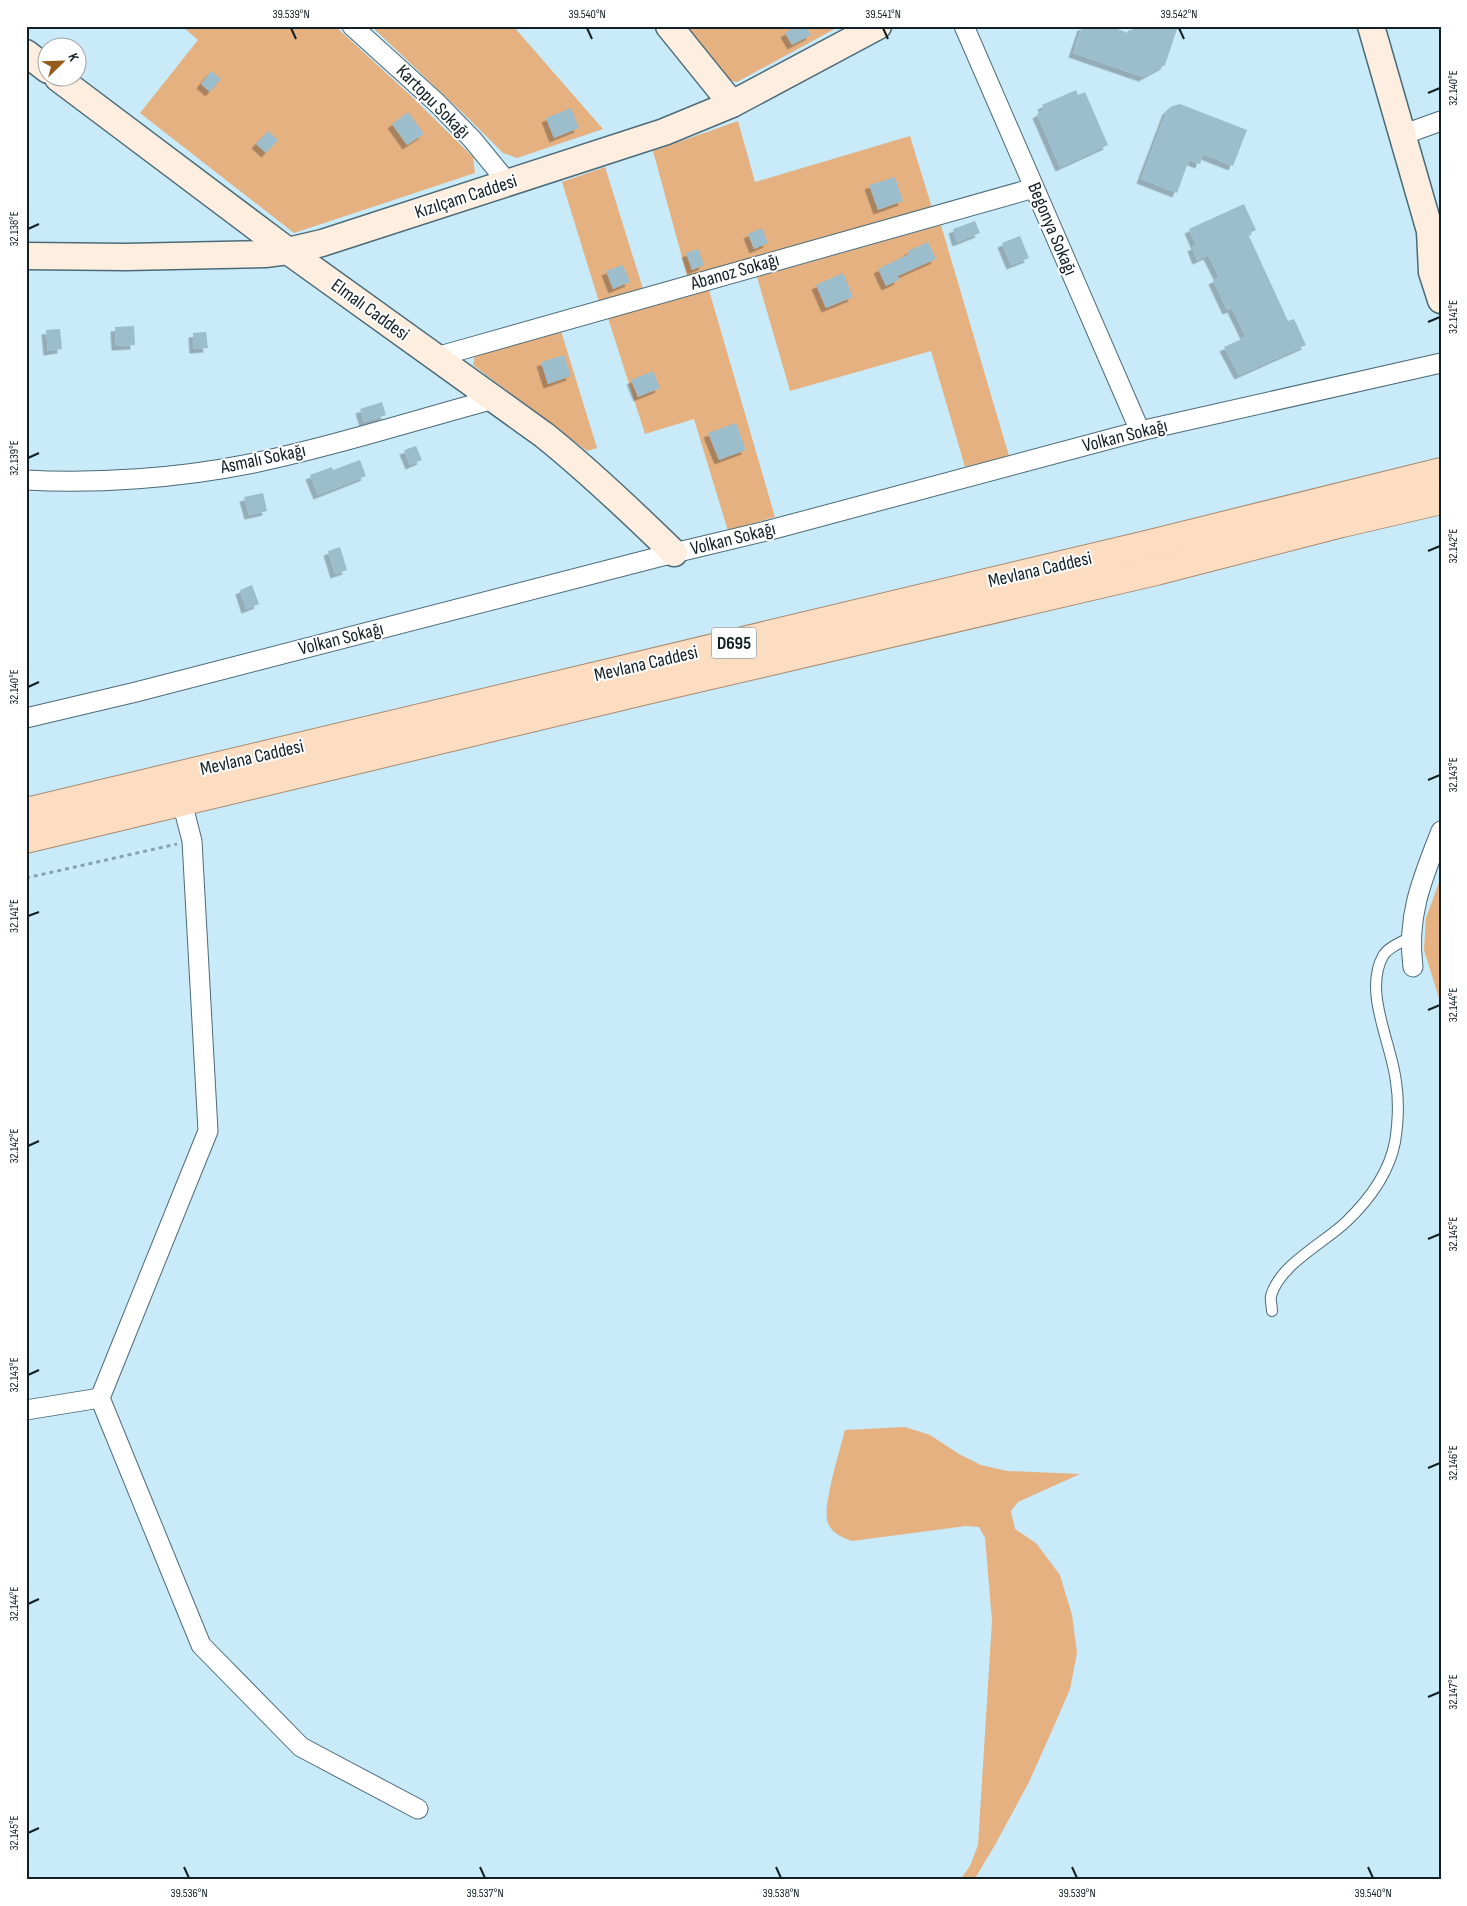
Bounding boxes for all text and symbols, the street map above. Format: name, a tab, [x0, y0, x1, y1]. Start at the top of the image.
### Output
text: 39.539°N	[272, 7, 310, 22]
text: 39.540°N	[568, 7, 606, 22]
text: 39.541°N	[865, 7, 901, 22]
text: 39.542°N	[1161, 7, 1197, 22]
north arrow	[38, 38, 88, 88]
text: K	[64, 51, 83, 64]
street label: Kartopu Sokağı	[391, 60, 475, 144]
text: 32.140°E	[1446, 70, 1461, 106]
street label: Kızılçam Caddesi	[412, 170, 520, 224]
street label: Begonya Sokağı	[1022, 179, 1082, 279]
text: 32.138°E	[7, 211, 22, 247]
street label: Abanoz Sokağı	[687, 248, 782, 296]
street label: Elmalı Caddesi	[326, 274, 414, 346]
text: 32.141°E	[1446, 300, 1461, 334]
street label: Volkan Sokağı	[1080, 414, 1170, 458]
street label: Asmalı Sokağı	[217, 439, 308, 479]
text: 32.139°E	[7, 440, 22, 476]
street label: Volkan Sokağı	[688, 517, 778, 561]
text: 32.142°E	[1446, 528, 1461, 564]
street label: Mevlana Caddesi	[986, 547, 1094, 593]
street label: Volkan Sokağı	[296, 617, 386, 661]
road number: D695	[712, 628, 756, 658]
street label: Mevlana Caddesi	[592, 641, 700, 687]
text: 32.140°E	[7, 669, 22, 705]
street label: Mevlana Caddesi	[198, 735, 306, 781]
text: 32.143°E	[1446, 757, 1461, 793]
text: 32.141°E	[7, 899, 22, 933]
text: 32.144°E	[1446, 988, 1461, 1022]
text: 32.142°E	[7, 1128, 22, 1164]
text: 32.145°E	[1446, 1216, 1461, 1251]
text: 32.143°E	[7, 1357, 22, 1393]
text: 32.146°E	[1446, 1445, 1461, 1481]
text: 32.144°E	[7, 1587, 22, 1621]
text: 32.147°E	[1446, 1674, 1461, 1710]
text: 32.145°E	[7, 1815, 22, 1850]
text: 39.536°N	[170, 1886, 208, 1901]
text: 39.537°N	[466, 1886, 504, 1901]
text: 39.538°N	[763, 1886, 799, 1901]
text: 39.539°N	[1058, 1886, 1096, 1901]
text: 39.540°N	[1354, 1886, 1392, 1901]

